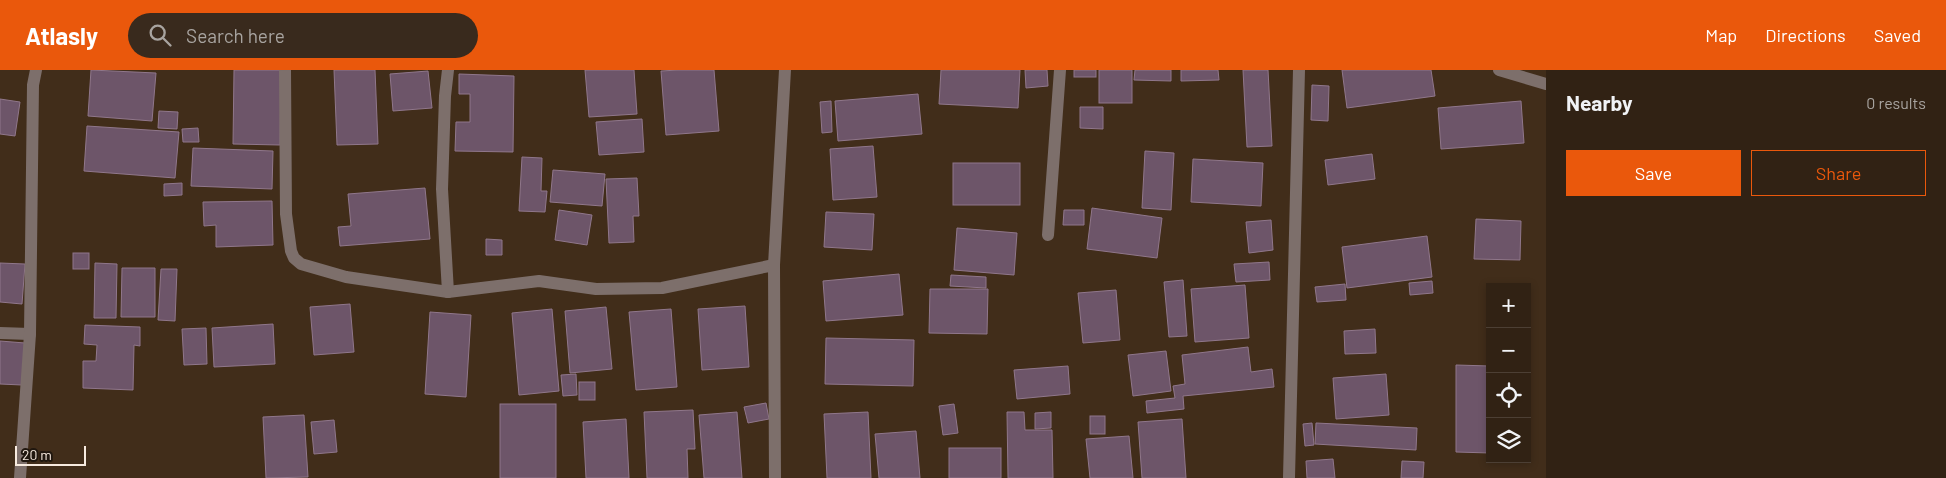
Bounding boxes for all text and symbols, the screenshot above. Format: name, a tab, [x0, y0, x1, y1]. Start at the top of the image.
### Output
search box	[128, 13, 478, 58]
text: Atlasly	[25, 21, 98, 50]
icon: search	[146, 21, 174, 49]
text: Search here	[186, 24, 285, 47]
text: Map	[1705, 24, 1737, 46]
text: Directions	[1765, 24, 1846, 46]
text: Saved	[1874, 24, 1921, 46]
text: Nearby	[1566, 90, 1632, 115]
text: 0 results	[1866, 93, 1926, 112]
button: Save	[1566, 150, 1741, 196]
button: Share	[1751, 150, 1926, 196]
map controls	[1486, 283, 1531, 463]
button: +	[1486, 283, 1531, 328]
button: −	[1486, 328, 1531, 373]
button: locate	[1486, 373, 1531, 418]
button: layers	[1486, 418, 1531, 463]
scale bar	[15, 443, 86, 466]
text: 20 m	[22, 446, 52, 463]

